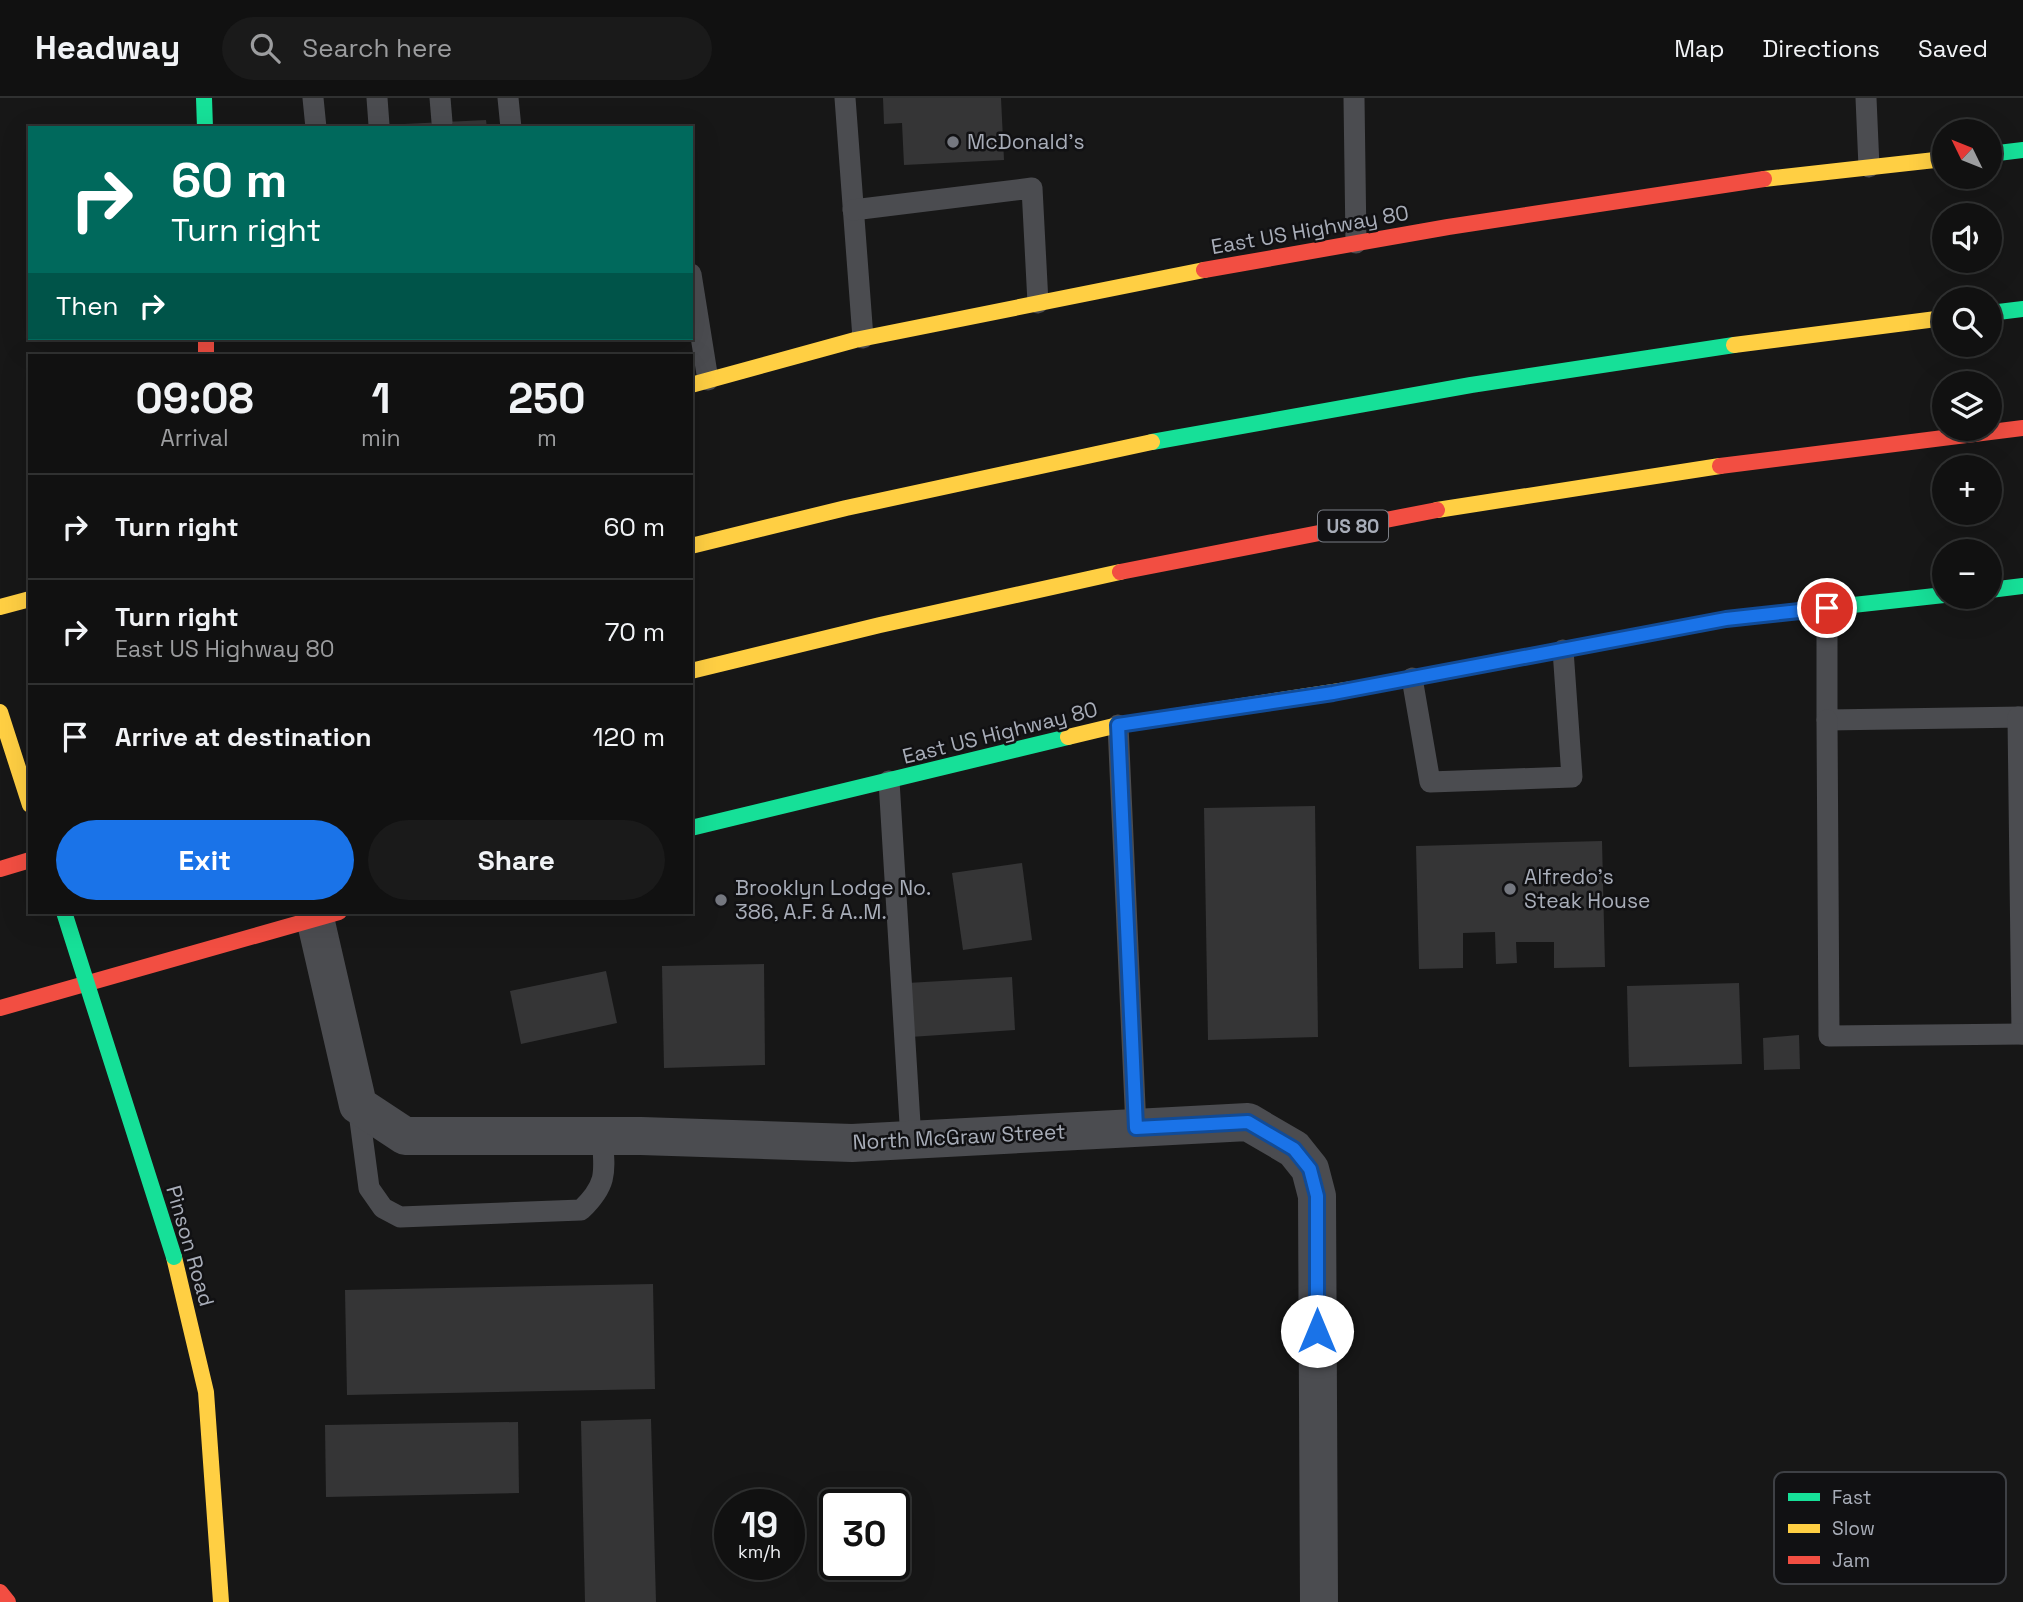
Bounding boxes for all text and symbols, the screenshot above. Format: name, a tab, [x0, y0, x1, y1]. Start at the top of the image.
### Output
search box	[222, 17, 712, 80]
text: Headway	[35, 27, 180, 69]
icon: search	[246, 29, 284, 67]
text: Search here	[302, 31, 452, 65]
text: Map	[1674, 33, 1724, 64]
text: Directions	[1762, 33, 1880, 64]
text: Saved	[1918, 33, 1988, 64]
north arrow	[1932, 119, 2002, 189]
map controls	[1932, 119, 2002, 609]
place label: McDonald's	[967, 128, 1085, 155]
marker: McDonald's	[945, 134, 961, 150]
text: 60 m	[171, 149, 287, 211]
icon: right	[56, 154, 147, 245]
street label: East US Highway 80	[1209, 199, 1411, 260]
button: sound	[1932, 203, 2002, 273]
text: Turn right	[171, 210, 321, 250]
icon: right	[133, 287, 171, 325]
button: search	[1932, 287, 2002, 357]
text: Then	[56, 289, 119, 323]
button: layers	[1932, 371, 2002, 441]
text: 09:08	[136, 372, 254, 425]
text: 1	[371, 372, 390, 425]
text: 250	[508, 372, 586, 425]
text: Arrival	[160, 423, 229, 453]
text: min	[361, 423, 401, 453]
text: m	[537, 423, 557, 453]
button: +	[1932, 455, 2002, 525]
icon: right	[56, 508, 94, 546]
text: Turn right	[115, 510, 239, 544]
text: 60 m	[603, 510, 665, 544]
road number: US 80	[1318, 510, 1388, 542]
button: −	[1932, 539, 2002, 609]
pin	[1797, 578, 1857, 638]
icon: arrive	[1808, 589, 1846, 627]
text: Turn right	[115, 600, 239, 634]
icon: right	[56, 613, 94, 651]
text: 70 m	[605, 615, 665, 649]
text: East US Highway 80	[115, 634, 334, 664]
street label: East US Highway 80	[899, 695, 1100, 770]
icon: arrive	[56, 718, 94, 756]
text: Arrive at destination	[115, 720, 372, 754]
text: 120 m	[593, 720, 665, 754]
button: Exit	[56, 820, 354, 900]
button: Share	[368, 820, 665, 900]
place label: Alfredo's Steak House	[1524, 863, 1650, 914]
place label: Brooklyn Lodge No. 386, A.F. & A..M.	[735, 874, 931, 925]
marker: Alfredo's Steak House	[1502, 881, 1518, 897]
marker: Brooklyn Lodge No. 386, A.F. & A..M.	[713, 892, 729, 908]
street label: North McGraw Street	[852, 1117, 1066, 1156]
street label: Pinson Road	[160, 1182, 221, 1309]
position arrow	[1280, 1294, 1354, 1368]
legend	[1774, 1472, 2006, 1584]
text: Fast	[1832, 1485, 1872, 1510]
speed limit sign: 30	[819, 1489, 910, 1580]
text: 19	[741, 1503, 778, 1547]
text: Slow	[1832, 1516, 1875, 1541]
text: km/h	[738, 1540, 781, 1563]
text: Jam	[1832, 1548, 1870, 1573]

